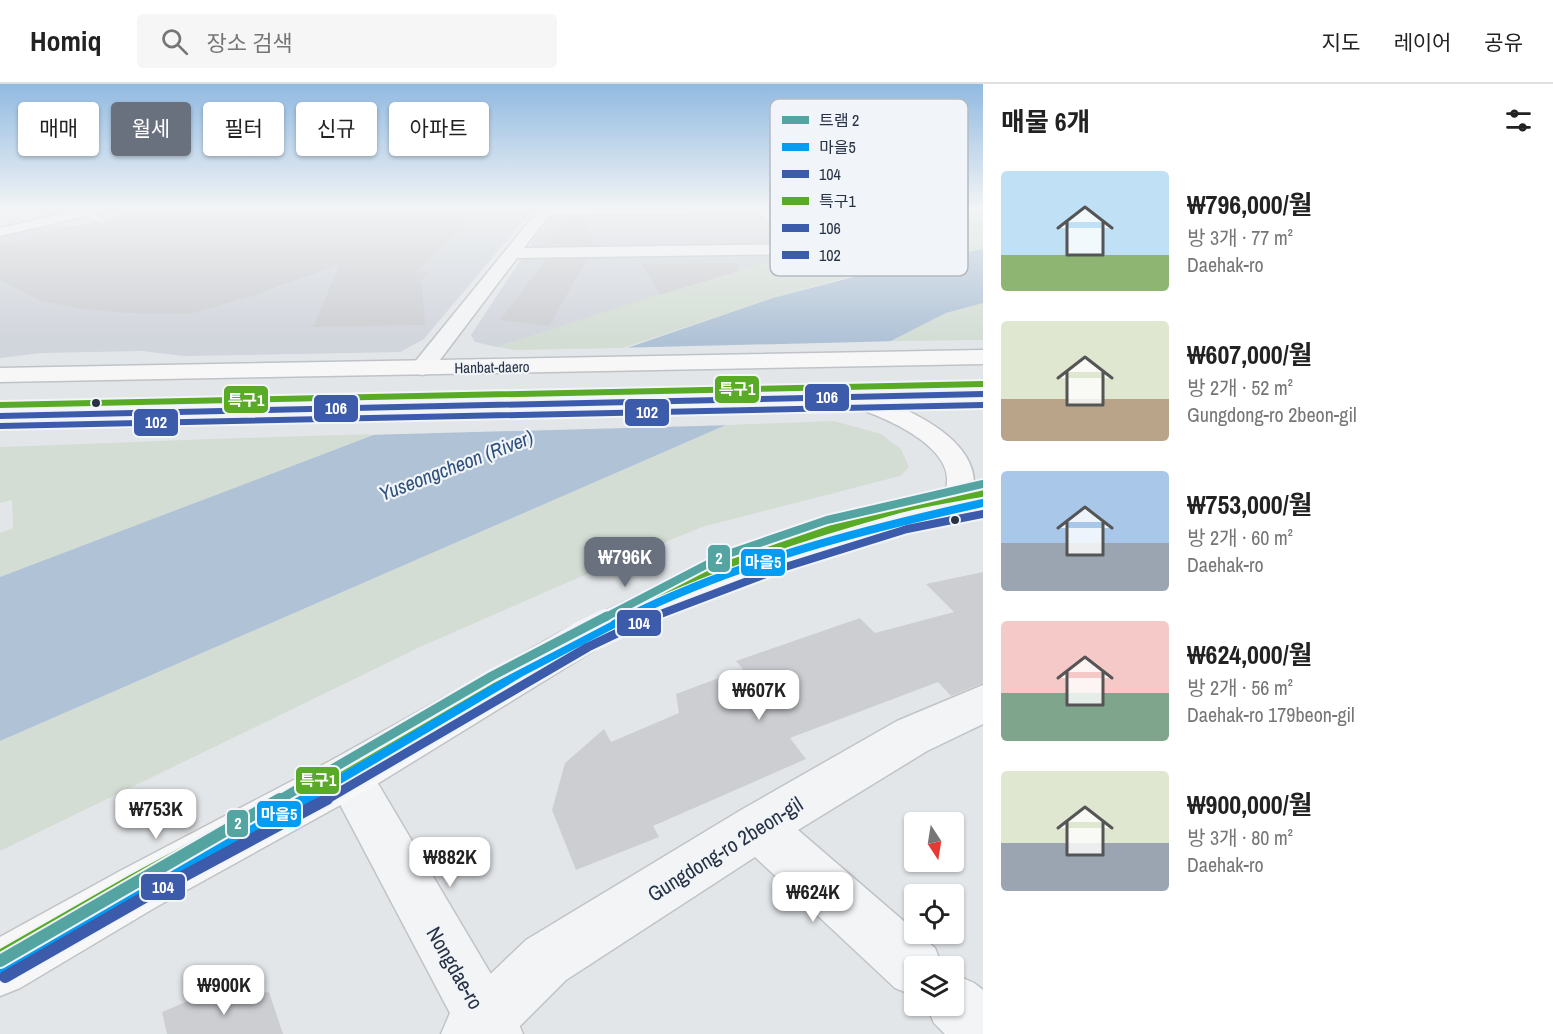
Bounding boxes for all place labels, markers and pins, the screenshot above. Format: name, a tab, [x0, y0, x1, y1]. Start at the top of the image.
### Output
unlabelled marker	[90, 397, 102, 409]
unlabelled marker	[949, 514, 961, 526]
pin: ₩796K	[583, 537, 667, 588]
pin: ₩607K	[717, 670, 801, 721]
pin: ₩753K	[114, 789, 198, 840]
pin: ₩882K	[408, 837, 492, 888]
pin: ₩624K	[771, 872, 855, 923]
pin: ₩900K	[182, 965, 266, 1016]

